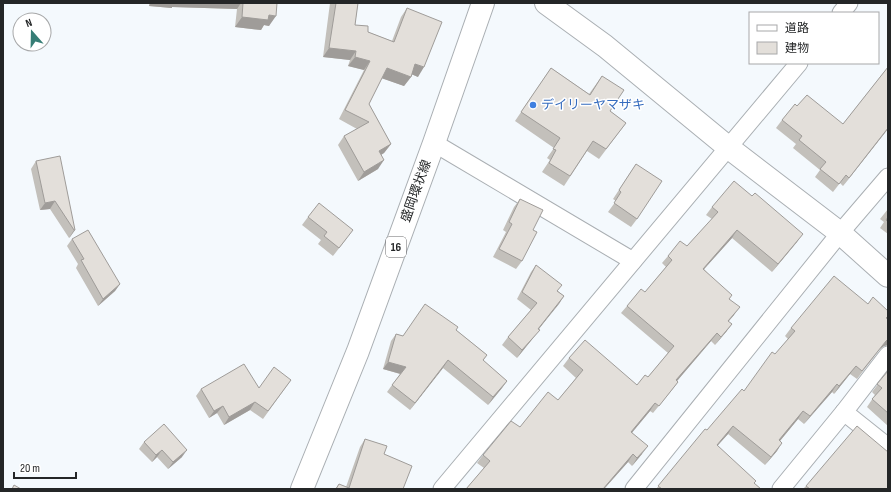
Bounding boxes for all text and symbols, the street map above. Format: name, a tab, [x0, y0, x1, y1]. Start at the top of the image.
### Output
north arrow	[12, 12, 52, 52]
legend	[749, 12, 879, 64]
text: N	[24, 16, 34, 30]
text: 道路	[785, 21, 809, 36]
text: 建物	[785, 41, 809, 56]
place label: デイリーヤマザキ	[541, 97, 645, 113]
marker: デイリーヤマザキ	[528, 100, 538, 110]
street label: 盛岡環状線	[397, 158, 435, 224]
road number: 16	[386, 237, 406, 257]
scale bar	[14, 454, 76, 480]
text: 20 m	[20, 461, 40, 476]

